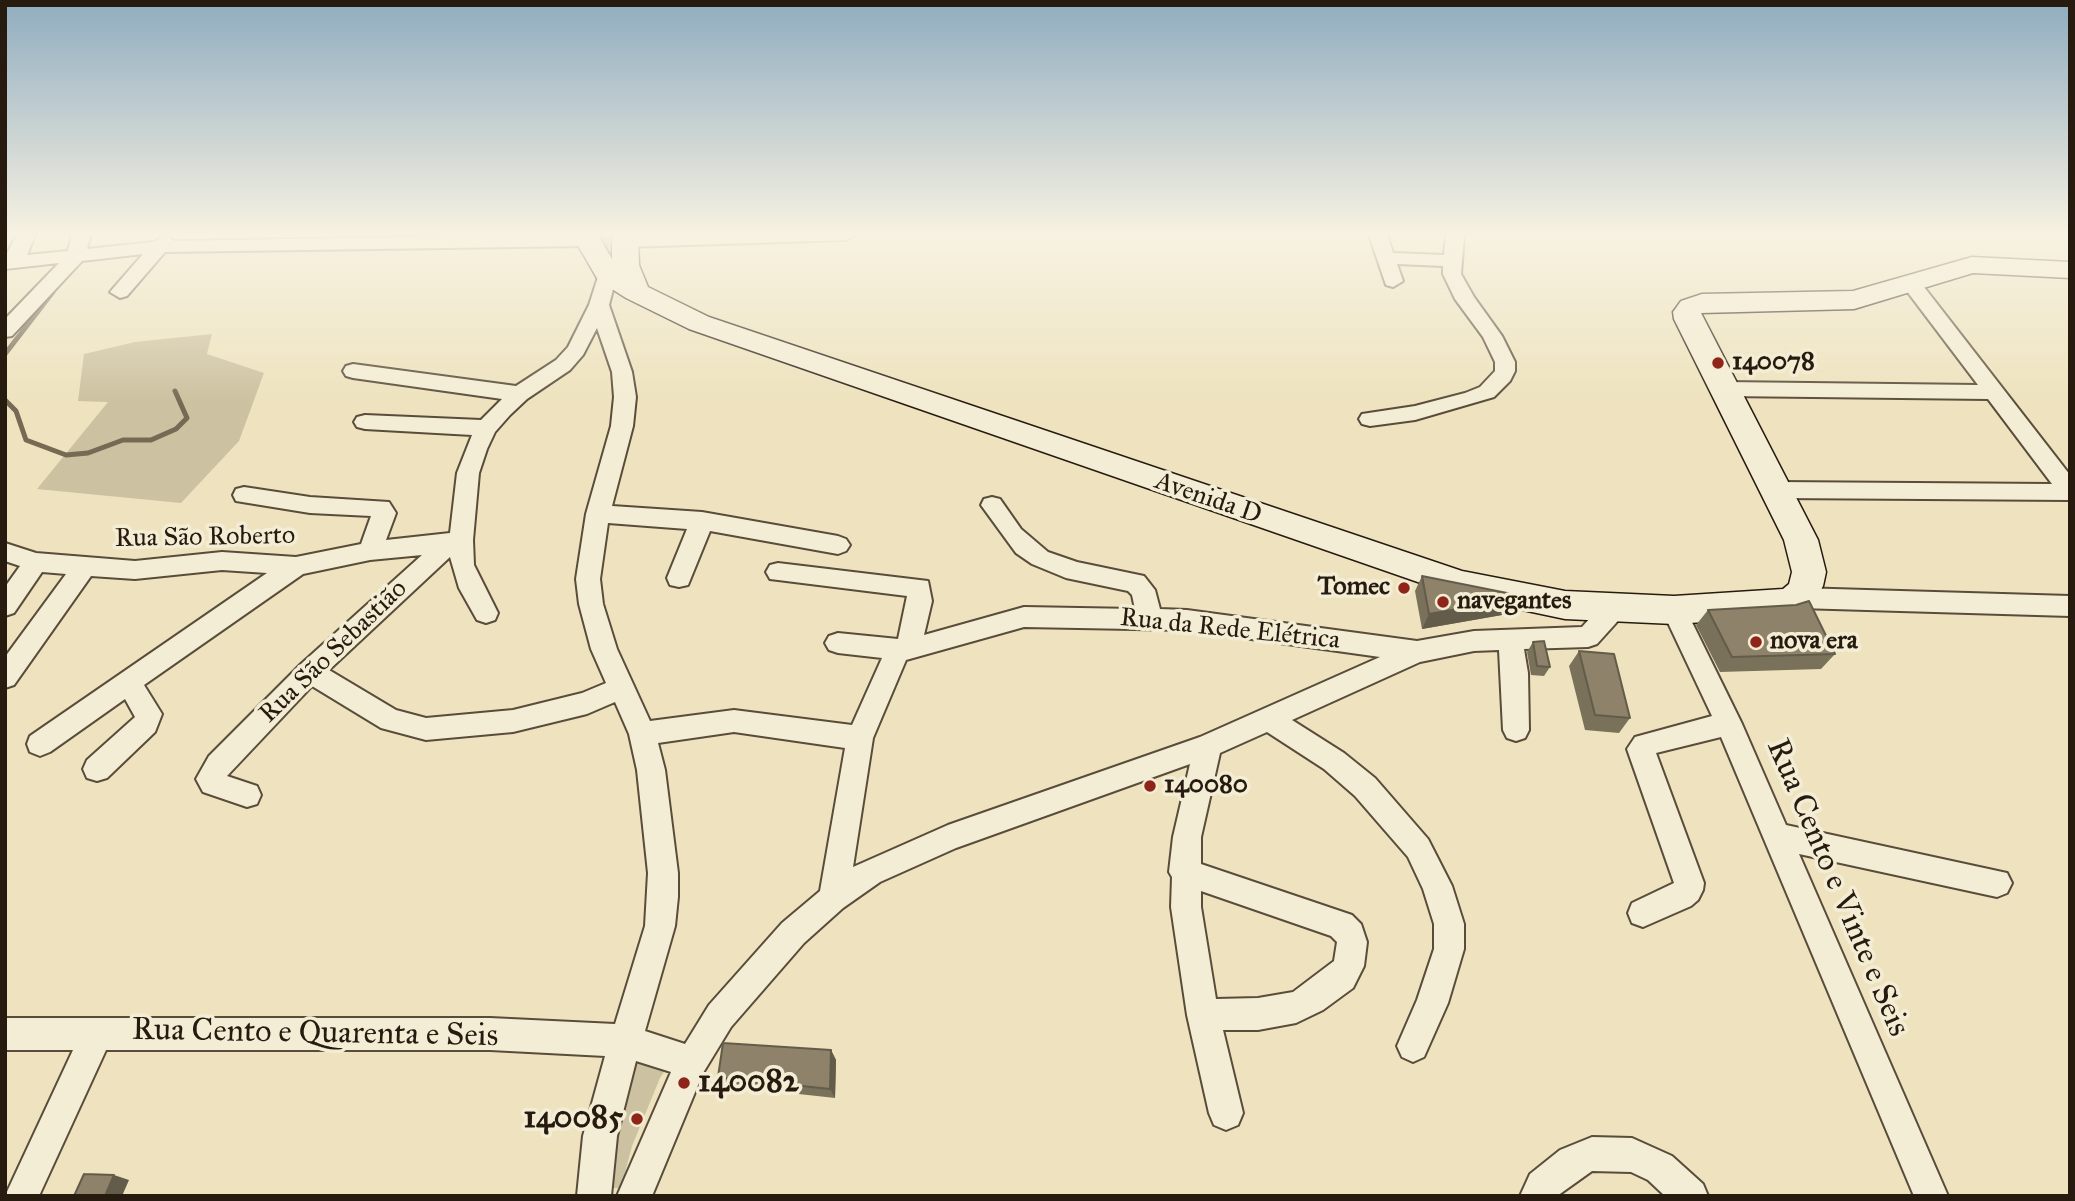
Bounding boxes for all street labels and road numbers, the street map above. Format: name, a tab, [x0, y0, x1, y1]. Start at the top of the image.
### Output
street label: Avenida D	[1151, 466, 1265, 532]
street label: Rua São Roberto	[115, 521, 295, 555]
street label: Rua São Sebastião	[254, 574, 414, 730]
street label: Rua da Rede Elétrica	[1119, 603, 1341, 657]
street label: Rua Cento e Vinte e Seis	[1757, 734, 1917, 1042]
street label: Rua Cento e Quarenta e Seis	[131, 1012, 499, 1056]

